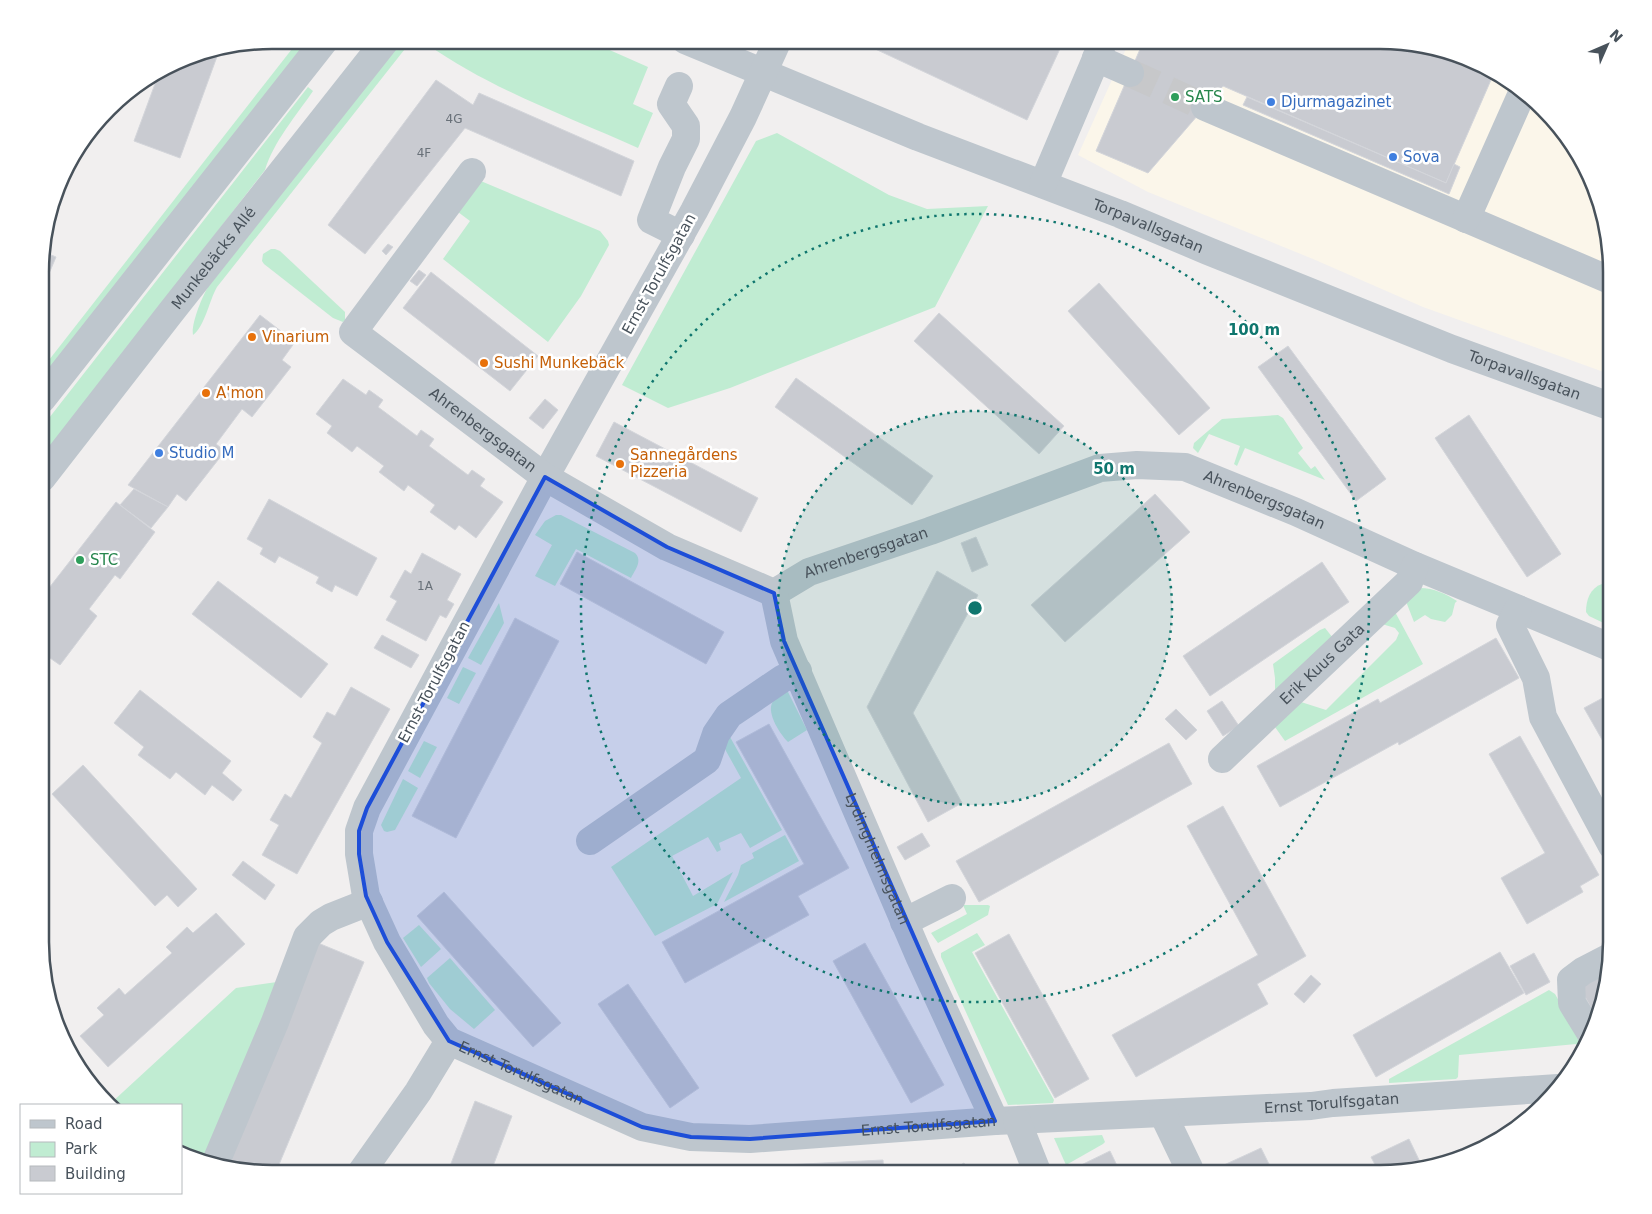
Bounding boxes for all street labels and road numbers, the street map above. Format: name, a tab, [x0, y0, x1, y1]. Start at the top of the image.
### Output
street label: Torpavallsgatan	[1089, 195, 1206, 257]
street label: Munkebäcks Allé	[168, 203, 260, 313]
street label: Ernst Torulfsgatan	[618, 210, 700, 338]
street label: Torpavallsgatan	[1465, 346, 1583, 404]
street label: Ahrenbergsgatan	[426, 384, 540, 476]
street label: Ahrenbergsgatan	[1201, 467, 1328, 533]
street label: Ahrenbergsgatan	[802, 523, 930, 582]
street label: Ernst Torulfsgatan	[394, 618, 474, 746]
street label: Erik Kuus Gata	[1276, 620, 1368, 708]
street label: Lydinghielmsgatan	[841, 790, 914, 927]
street label: Ernst Torulfsgatan	[456, 1037, 587, 1109]
street label: Ernst Torulfsgatan	[1264, 1090, 1400, 1117]
street label: Ernst Torulfsgatan	[860, 1112, 997, 1140]

